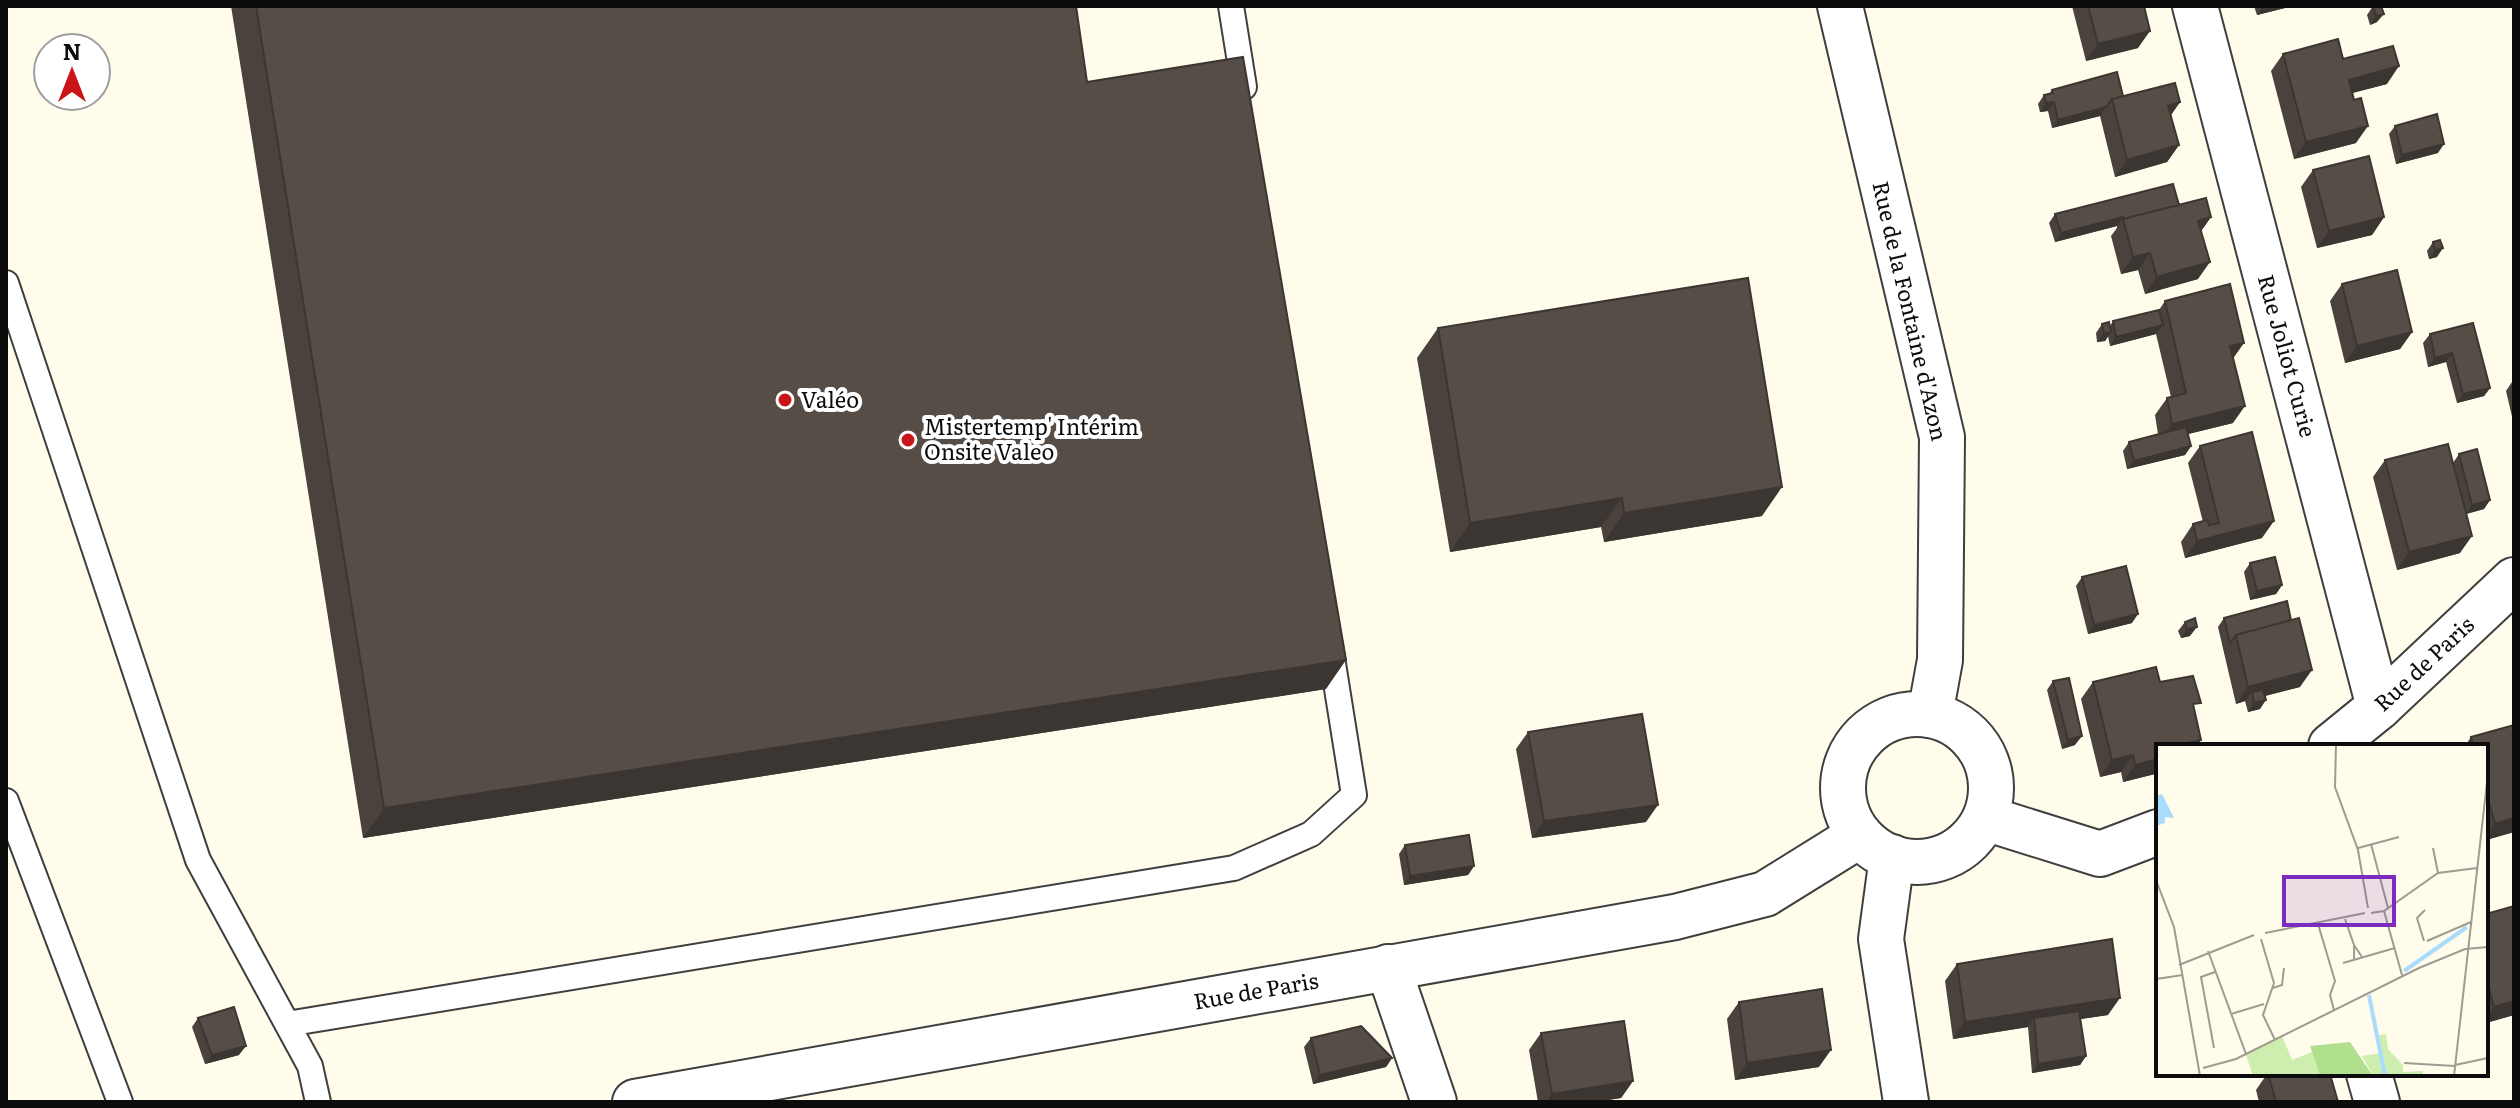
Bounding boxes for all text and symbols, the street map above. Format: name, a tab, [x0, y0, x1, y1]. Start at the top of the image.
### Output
north arrow	[32, 32, 112, 112]
text: N	[63, 34, 81, 67]
street label: Rue de la Fontaine d'Azon	[1866, 178, 1957, 444]
street label: Rue Joliot Curie	[2251, 271, 2326, 441]
place label: Valéo	[801, 382, 859, 415]
marker: Valéo	[776, 391, 794, 409]
place label: Mistertemp' Intérim Onsite Valeo	[924, 409, 1139, 467]
marker: Mistertemp' Intérim Onsite Valeo	[899, 431, 917, 449]
street label: Rue de Paris	[2366, 608, 2480, 718]
inset map	[2156, 744, 2488, 1076]
street label: Rue de Paris	[1191, 962, 1321, 1017]

